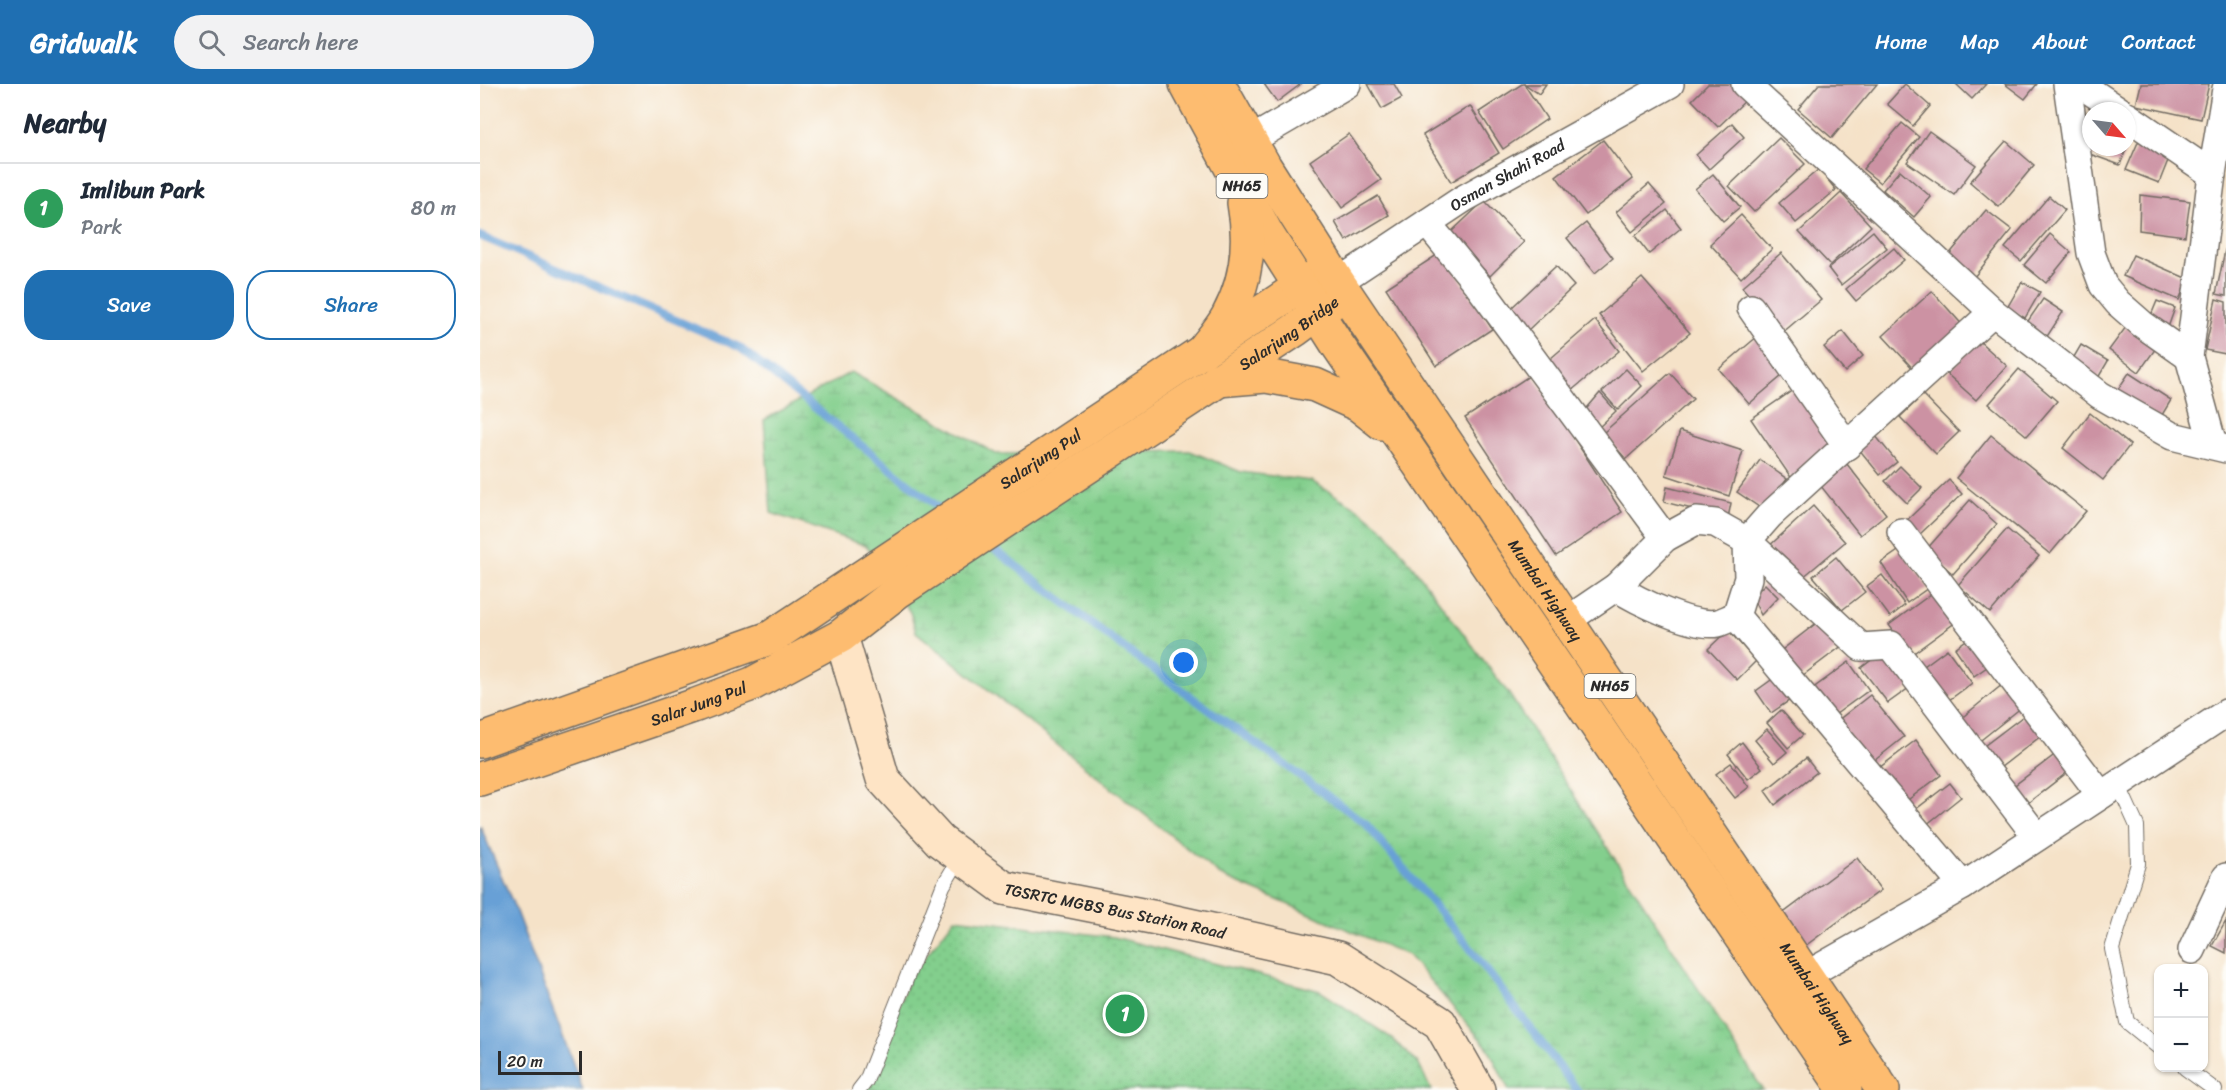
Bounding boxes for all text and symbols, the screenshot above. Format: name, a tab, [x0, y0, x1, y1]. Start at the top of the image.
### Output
search box	[174, 15, 594, 69]
text: Gridwalk	[30, 18, 138, 67]
text: Search here	[243, 23, 359, 62]
text: Home	[1875, 23, 1927, 61]
text: Map	[1960, 23, 1999, 61]
text: About	[2032, 23, 2089, 61]
text: Contact	[2122, 23, 2196, 61]
icon: search	[195, 26, 228, 59]
text: Nearby	[24, 100, 106, 146]
north arrow	[2082, 102, 2136, 156]
street label: Osman Shahi Road	[1444, 130, 1572, 219]
text: Imlibun Park	[81, 171, 205, 210]
road number: NH65	[1216, 174, 1268, 198]
text: 1	[39, 191, 48, 226]
text: 80 m	[411, 191, 456, 226]
text: Park	[81, 210, 122, 245]
button: Save	[24, 270, 234, 340]
button: Share	[246, 270, 456, 340]
street label: Salarjung Bridge	[1232, 288, 1345, 379]
street label: Salarjung Pul	[993, 421, 1088, 497]
street label: Mumbai Highway	[1500, 533, 1591, 648]
your location	[1169, 648, 1198, 677]
street label: Salar Jung Pul	[646, 673, 751, 735]
road number: NH65	[1584, 674, 1636, 698]
street label: TGSRTC MGBS Bus Station Road	[1002, 874, 1230, 948]
street label: Mumbai Highway	[1772, 936, 1863, 1051]
map controls	[2154, 964, 2208, 1072]
button: +	[2154, 964, 2208, 1018]
pin: 1	[1106, 992, 1144, 1036]
button: −	[2154, 1018, 2208, 1072]
text: 20 m	[507, 1047, 543, 1076]
scale bar	[498, 1048, 582, 1076]

